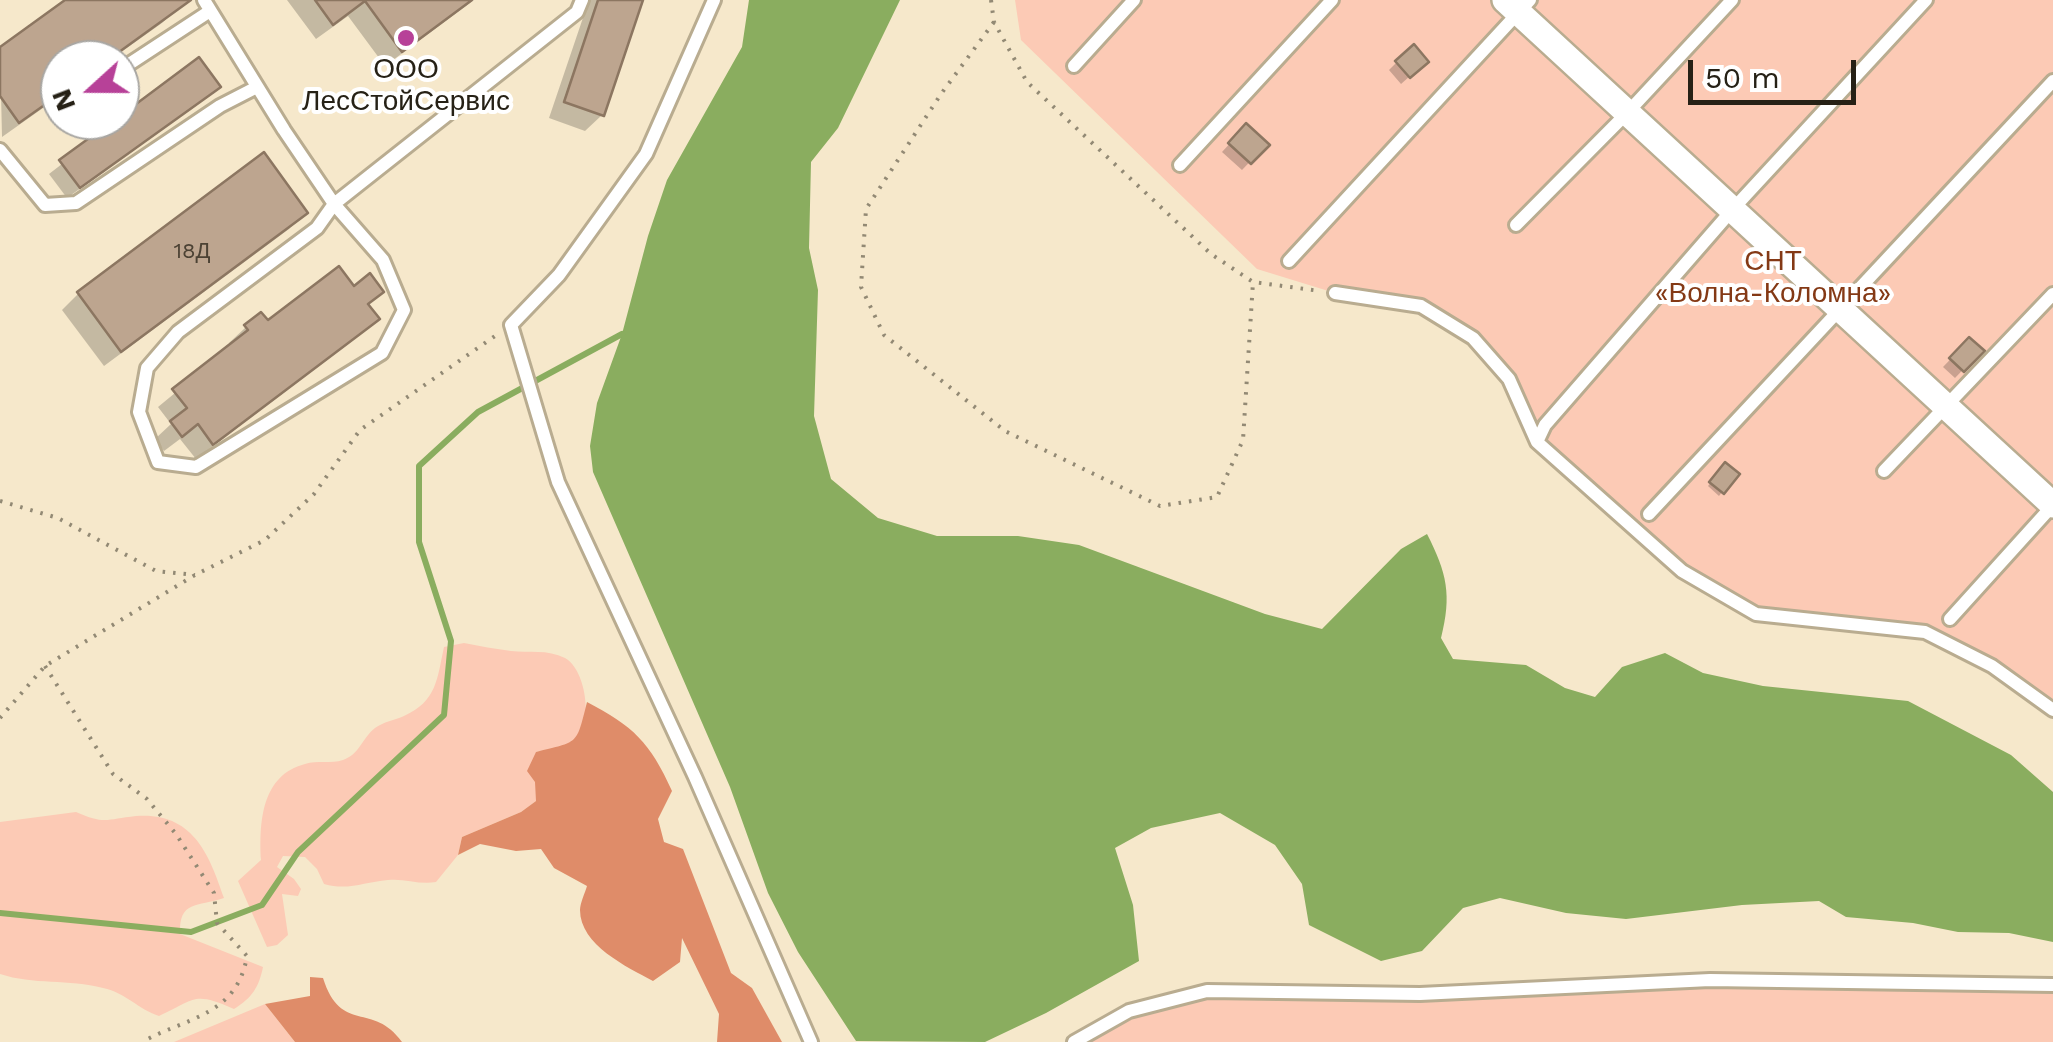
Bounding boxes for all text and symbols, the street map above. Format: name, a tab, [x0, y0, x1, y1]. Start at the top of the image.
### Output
marker: ООО ЛесСтойСервис	[395, 27, 417, 49]
north arrow	[40, 40, 140, 140]
scale bar	[1693, 40, 1860, 102]
place label: ООО ЛесСтойСервис	[302, 53, 510, 119]
text: 50 m	[1705, 60, 1780, 95]
text: N	[44, 85, 83, 116]
house number: 18Д	[173, 239, 211, 265]
park label: СНТ «Волна-Коломна»	[1655, 245, 1891, 311]

